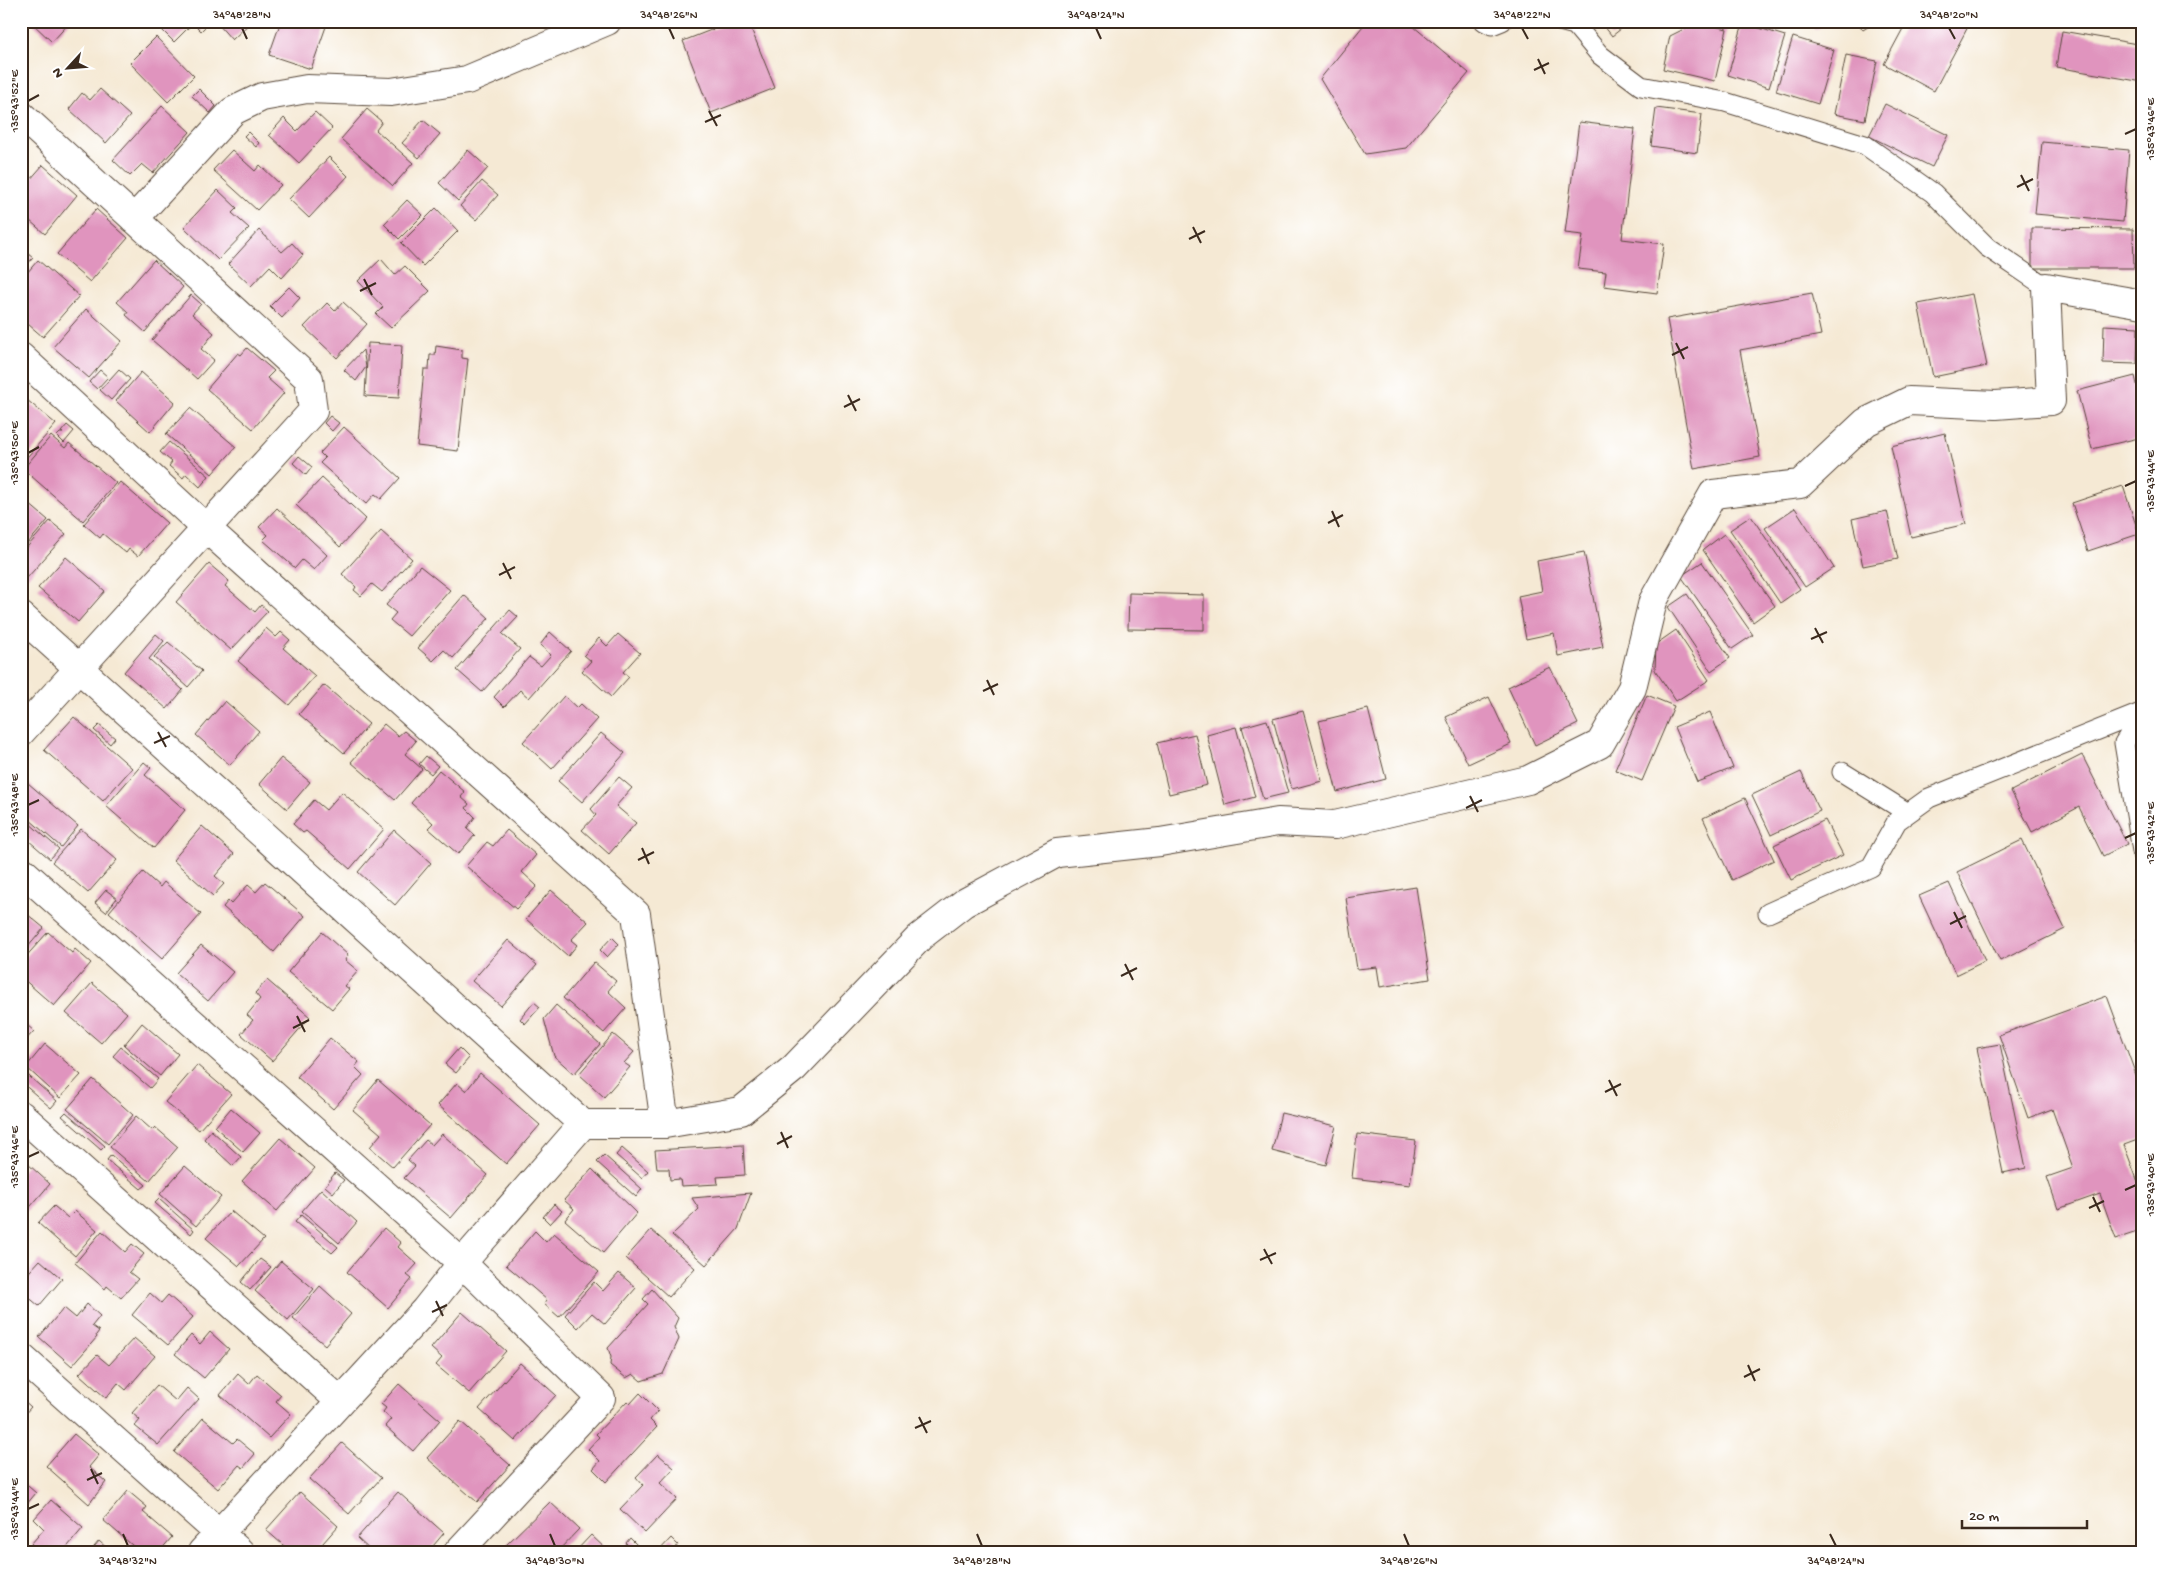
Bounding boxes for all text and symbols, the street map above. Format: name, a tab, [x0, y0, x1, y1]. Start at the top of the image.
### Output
text: 34°48'28"N	[212, 9, 271, 23]
text: 34°48'26"N	[639, 9, 698, 23]
text: 34°48'24"N	[1067, 9, 1125, 23]
text: 34°48'22"N	[1492, 9, 1551, 23]
text: 34°48'20"N	[1919, 9, 1978, 23]
north arrow	[42, 42, 92, 92]
text: N	[49, 65, 68, 80]
text: 135°43'52"E	[9, 69, 23, 133]
text: 135°43'46"E	[2145, 98, 2159, 161]
text: 135°43'50"E	[9, 421, 23, 486]
text: 135°43'44"E	[2145, 450, 2159, 513]
text: 135°43'48"E	[9, 773, 23, 837]
text: 135°43'42"E	[2145, 802, 2159, 865]
text: 135°43'46"E	[9, 1126, 23, 1189]
text: 135°43'40"E	[2145, 1153, 2159, 1217]
text: 135°43'44"E	[9, 1478, 23, 1541]
scale bar	[1962, 1498, 2086, 1530]
text: 20 m	[1969, 1508, 1999, 1526]
text: 34°48'32"N	[98, 1555, 157, 1569]
text: 34°48'30"N	[525, 1555, 584, 1569]
text: 34°48'28"N	[952, 1555, 1011, 1569]
text: 34°48'26"N	[1379, 1555, 1438, 1569]
text: 34°48'24"N	[1807, 1555, 1865, 1569]

